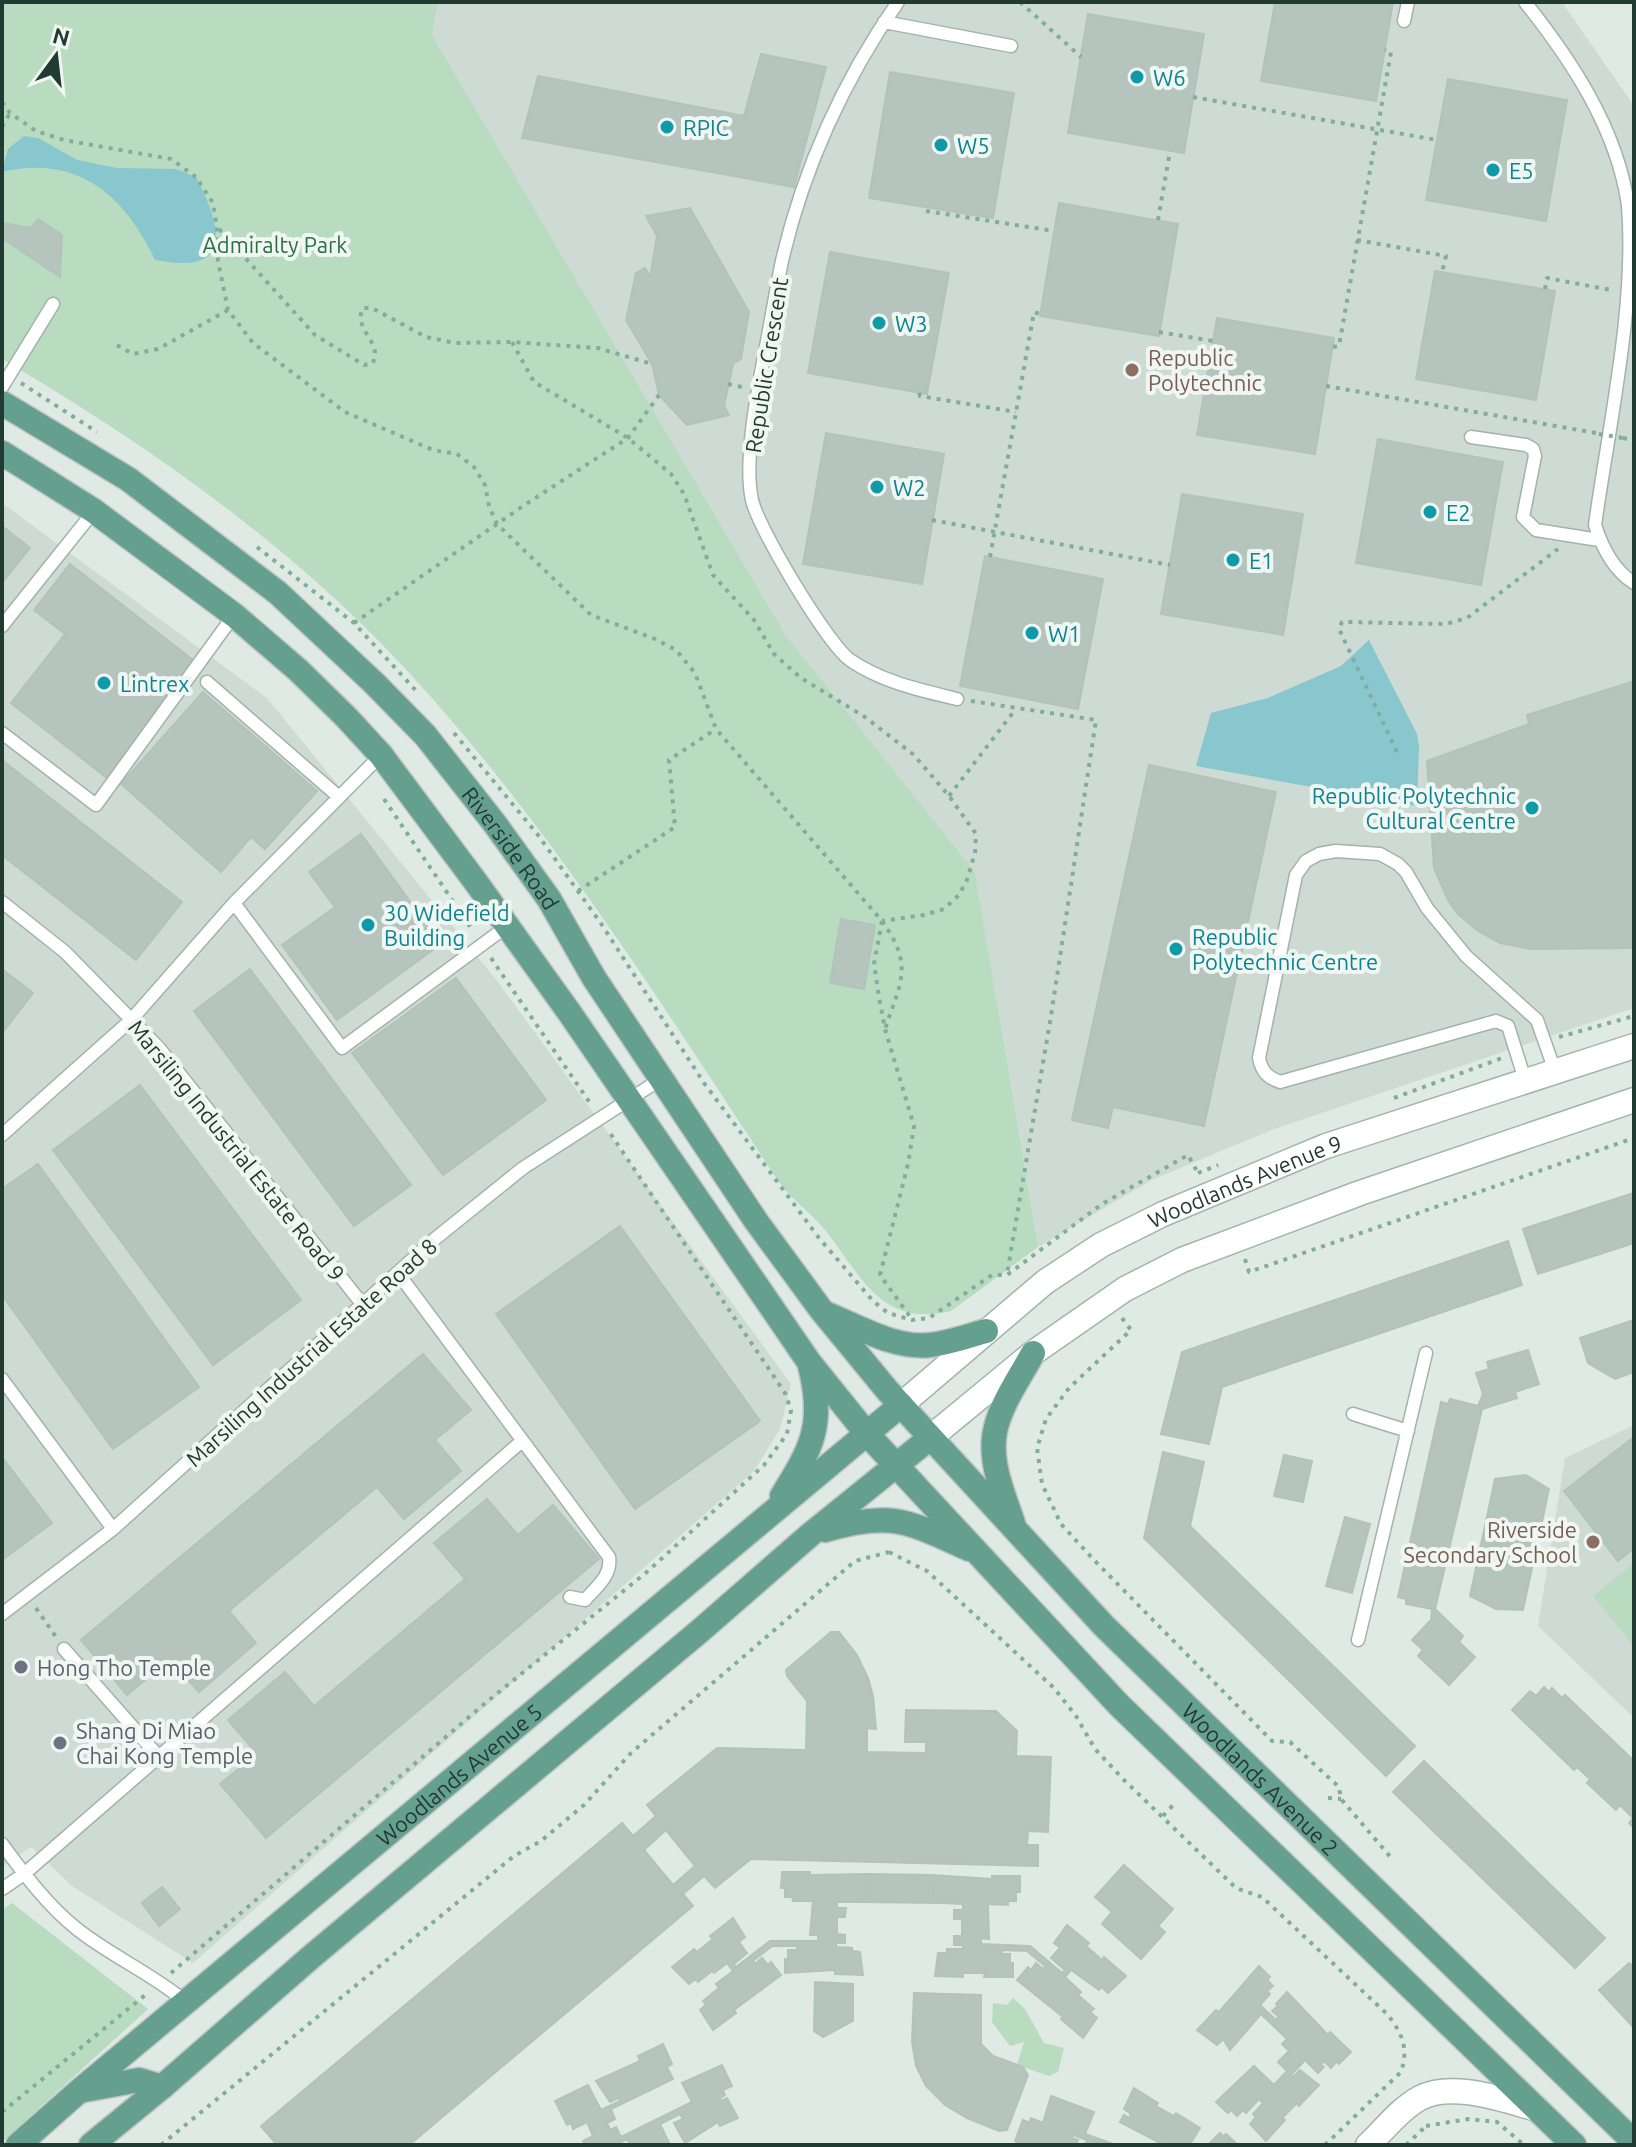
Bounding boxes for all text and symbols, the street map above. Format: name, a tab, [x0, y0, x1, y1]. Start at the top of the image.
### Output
north arrow	[16, 16, 96, 96]
text: N	[50, 22, 72, 50]
place label: W6	[1153, 65, 1186, 90]
marker: W6	[1128, 68, 1146, 86]
place label: RPIC	[683, 115, 729, 140]
marker: RPIC	[658, 118, 676, 136]
place label: W5	[957, 133, 990, 158]
marker: W5	[932, 136, 950, 154]
place label: E5	[1509, 158, 1534, 183]
marker: E5	[1484, 161, 1502, 179]
park label: Admiralty Park	[203, 232, 347, 257]
street label: Republic Crescent	[740, 275, 792, 455]
place label: W3	[895, 311, 928, 336]
marker: W3	[870, 314, 888, 332]
place label: Republic Polytechnic	[1148, 345, 1262, 395]
marker: Republic Polytechnic	[1123, 361, 1141, 379]
place label: W2	[893, 475, 926, 500]
marker: W2	[868, 478, 886, 496]
place label: E2	[1446, 500, 1471, 525]
marker: E2	[1421, 503, 1439, 521]
place label: E1	[1249, 548, 1274, 573]
marker: E1	[1224, 551, 1242, 569]
place label: W1	[1048, 621, 1081, 646]
marker: W1	[1023, 624, 1041, 642]
place label: Lintrex	[120, 671, 189, 696]
marker: Lintrex	[95, 674, 113, 692]
street label: Riverside Road	[458, 782, 564, 913]
place label: Republic Polytechnic Cultural Centre	[1312, 783, 1516, 833]
marker: Republic Polytechnic Cultural Centre	[1523, 799, 1541, 817]
place label: 30 Widefield Building	[384, 900, 510, 950]
marker: 30 Widefield Building	[359, 916, 377, 934]
place label: Republic Polytechnic Centre	[1192, 924, 1378, 974]
marker: Republic Polytechnic Centre	[1167, 940, 1185, 958]
street label: Marsiling Industrial Estate Road 9	[124, 1015, 350, 1285]
street label: Woodlands Avenue 9	[1144, 1129, 1344, 1232]
street label: Marsiling Industrial Estate Road 8	[181, 1233, 441, 1471]
place label: Riverside Secondary School	[1403, 1517, 1577, 1567]
marker: Riverside Secondary School	[1584, 1533, 1602, 1551]
place label: Hong Tho Temple	[37, 1655, 211, 1680]
marker: Hong Tho Temple	[12, 1658, 30, 1676]
street label: Woodlands Avenue 2	[1178, 1697, 1344, 1860]
street label: Woodlands Avenue 5	[371, 1698, 546, 1850]
place label: Shang Di Miao Chai Kong Temple	[76, 1718, 253, 1768]
marker: Shang Di Miao Chai Kong Temple	[51, 1734, 69, 1752]

